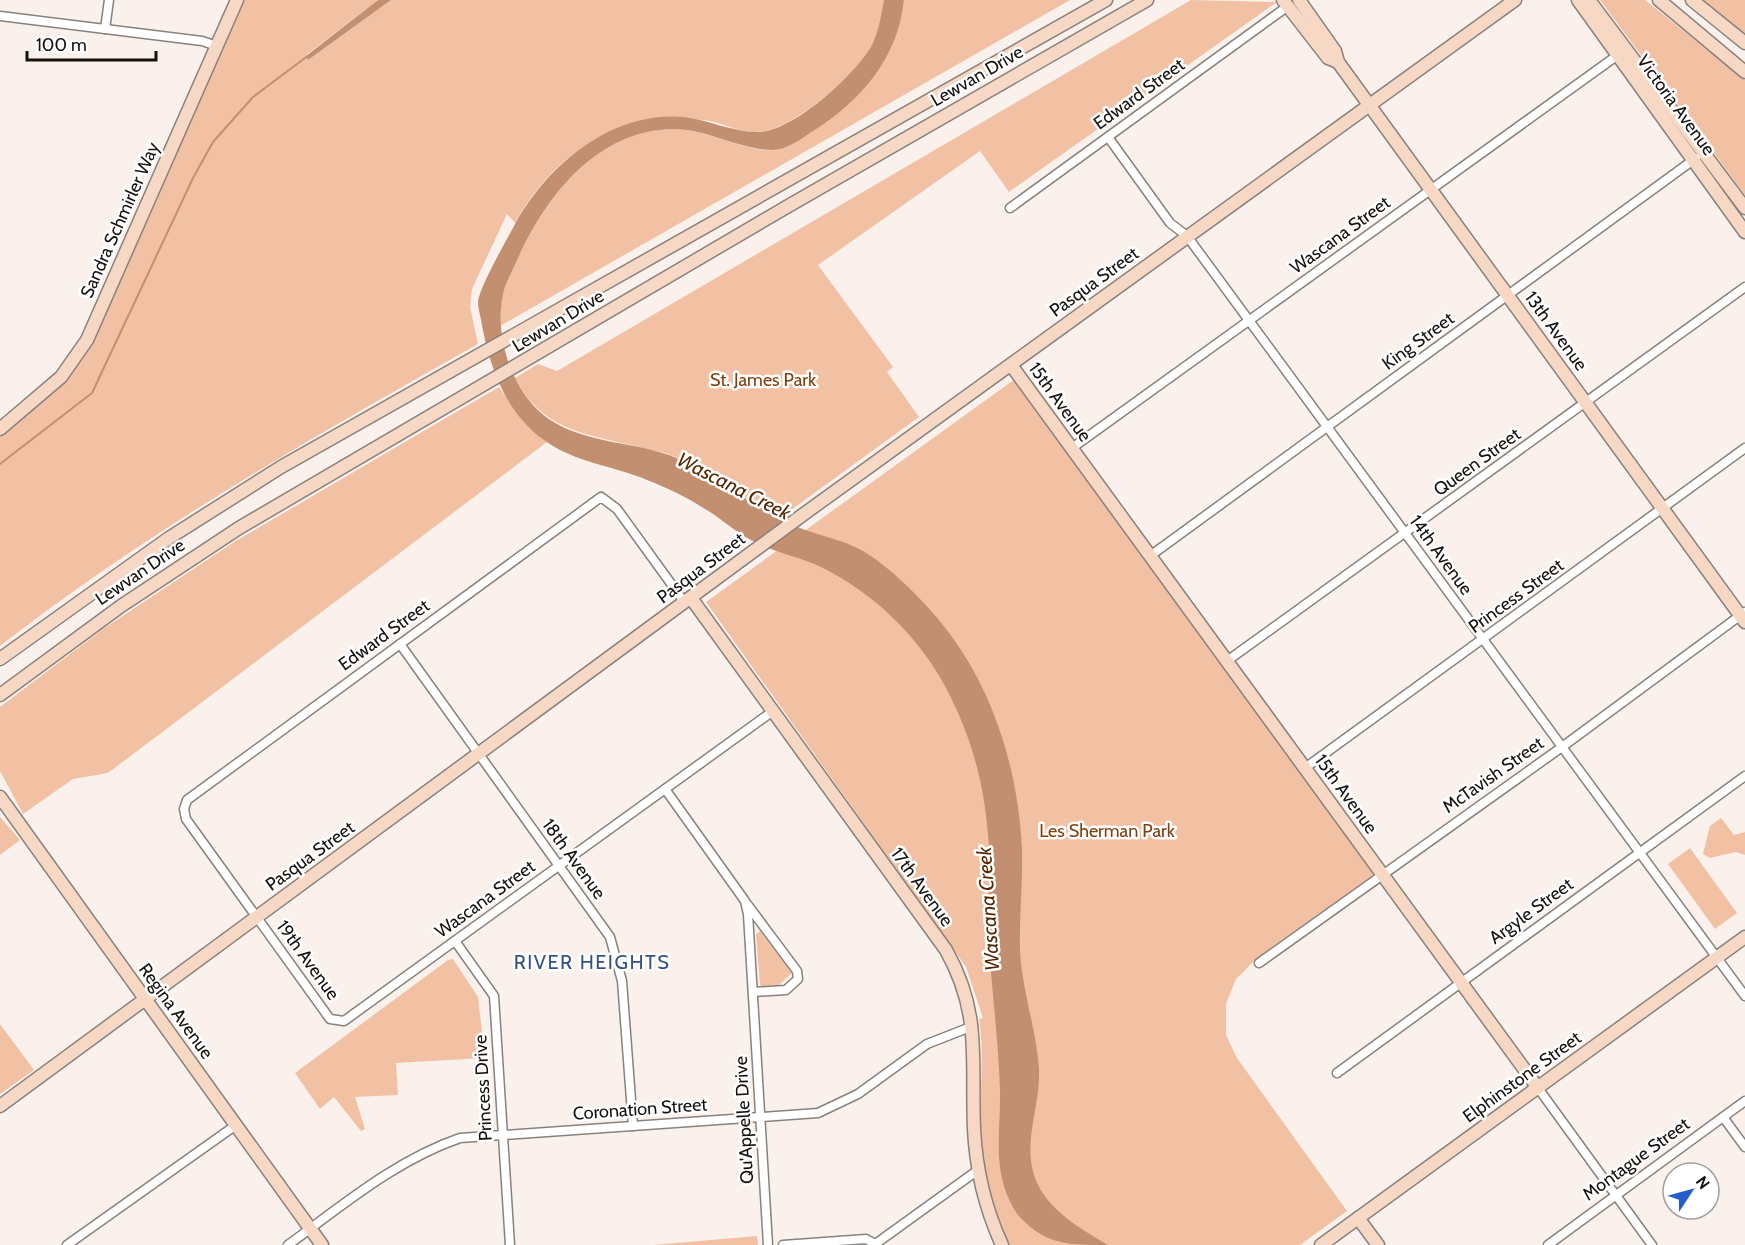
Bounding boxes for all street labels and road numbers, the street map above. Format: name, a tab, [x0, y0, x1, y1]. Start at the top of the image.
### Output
street label: Lewvan Drive	[927, 41, 1027, 111]
street label: Victoria Avenue	[1632, 50, 1720, 160]
street label: Edward Street	[1089, 54, 1189, 134]
street label: Sandra Schmirler Way	[76, 139, 164, 301]
street label: Wascana Street	[1286, 191, 1394, 279]
street label: Pasqua Street	[1045, 242, 1143, 322]
street label: Lewvan Drive	[508, 285, 608, 357]
street label: 13th Avenue	[1520, 287, 1592, 375]
street label: King Street	[1378, 307, 1458, 375]
street label: 15th Avenue	[1024, 358, 1096, 446]
street label: Queen Street	[1429, 423, 1525, 501]
street label: 14th Avenue	[1405, 511, 1477, 599]
street label: Pasqua Street	[653, 528, 749, 608]
street label: Lewvan Drive	[91, 534, 189, 610]
street label: Princess Street	[1464, 554, 1568, 638]
street label: Edward Street	[334, 595, 434, 675]
street label: McTavish Street	[1438, 732, 1548, 818]
street label: 15th Avenue	[1310, 750, 1382, 838]
street label: 18th Avenue	[538, 815, 610, 903]
street label: Pasqua Street	[261, 816, 359, 896]
street label: 17th Avenue	[886, 843, 958, 931]
street label: Wascana Street	[431, 855, 539, 943]
street label: Argyle Street	[1485, 873, 1577, 949]
street label: 19th Avenue	[272, 916, 344, 1004]
street label: Regina Avenue	[134, 959, 218, 1063]
street label: Elphinstone Street	[1459, 1027, 1585, 1127]
street label: Princess Drive	[469, 1034, 497, 1142]
street label: Qu'Appelle Drive	[730, 1056, 758, 1184]
street label: Coronation Street	[572, 1093, 708, 1125]
street label: Montague Street	[1578, 1113, 1694, 1205]

